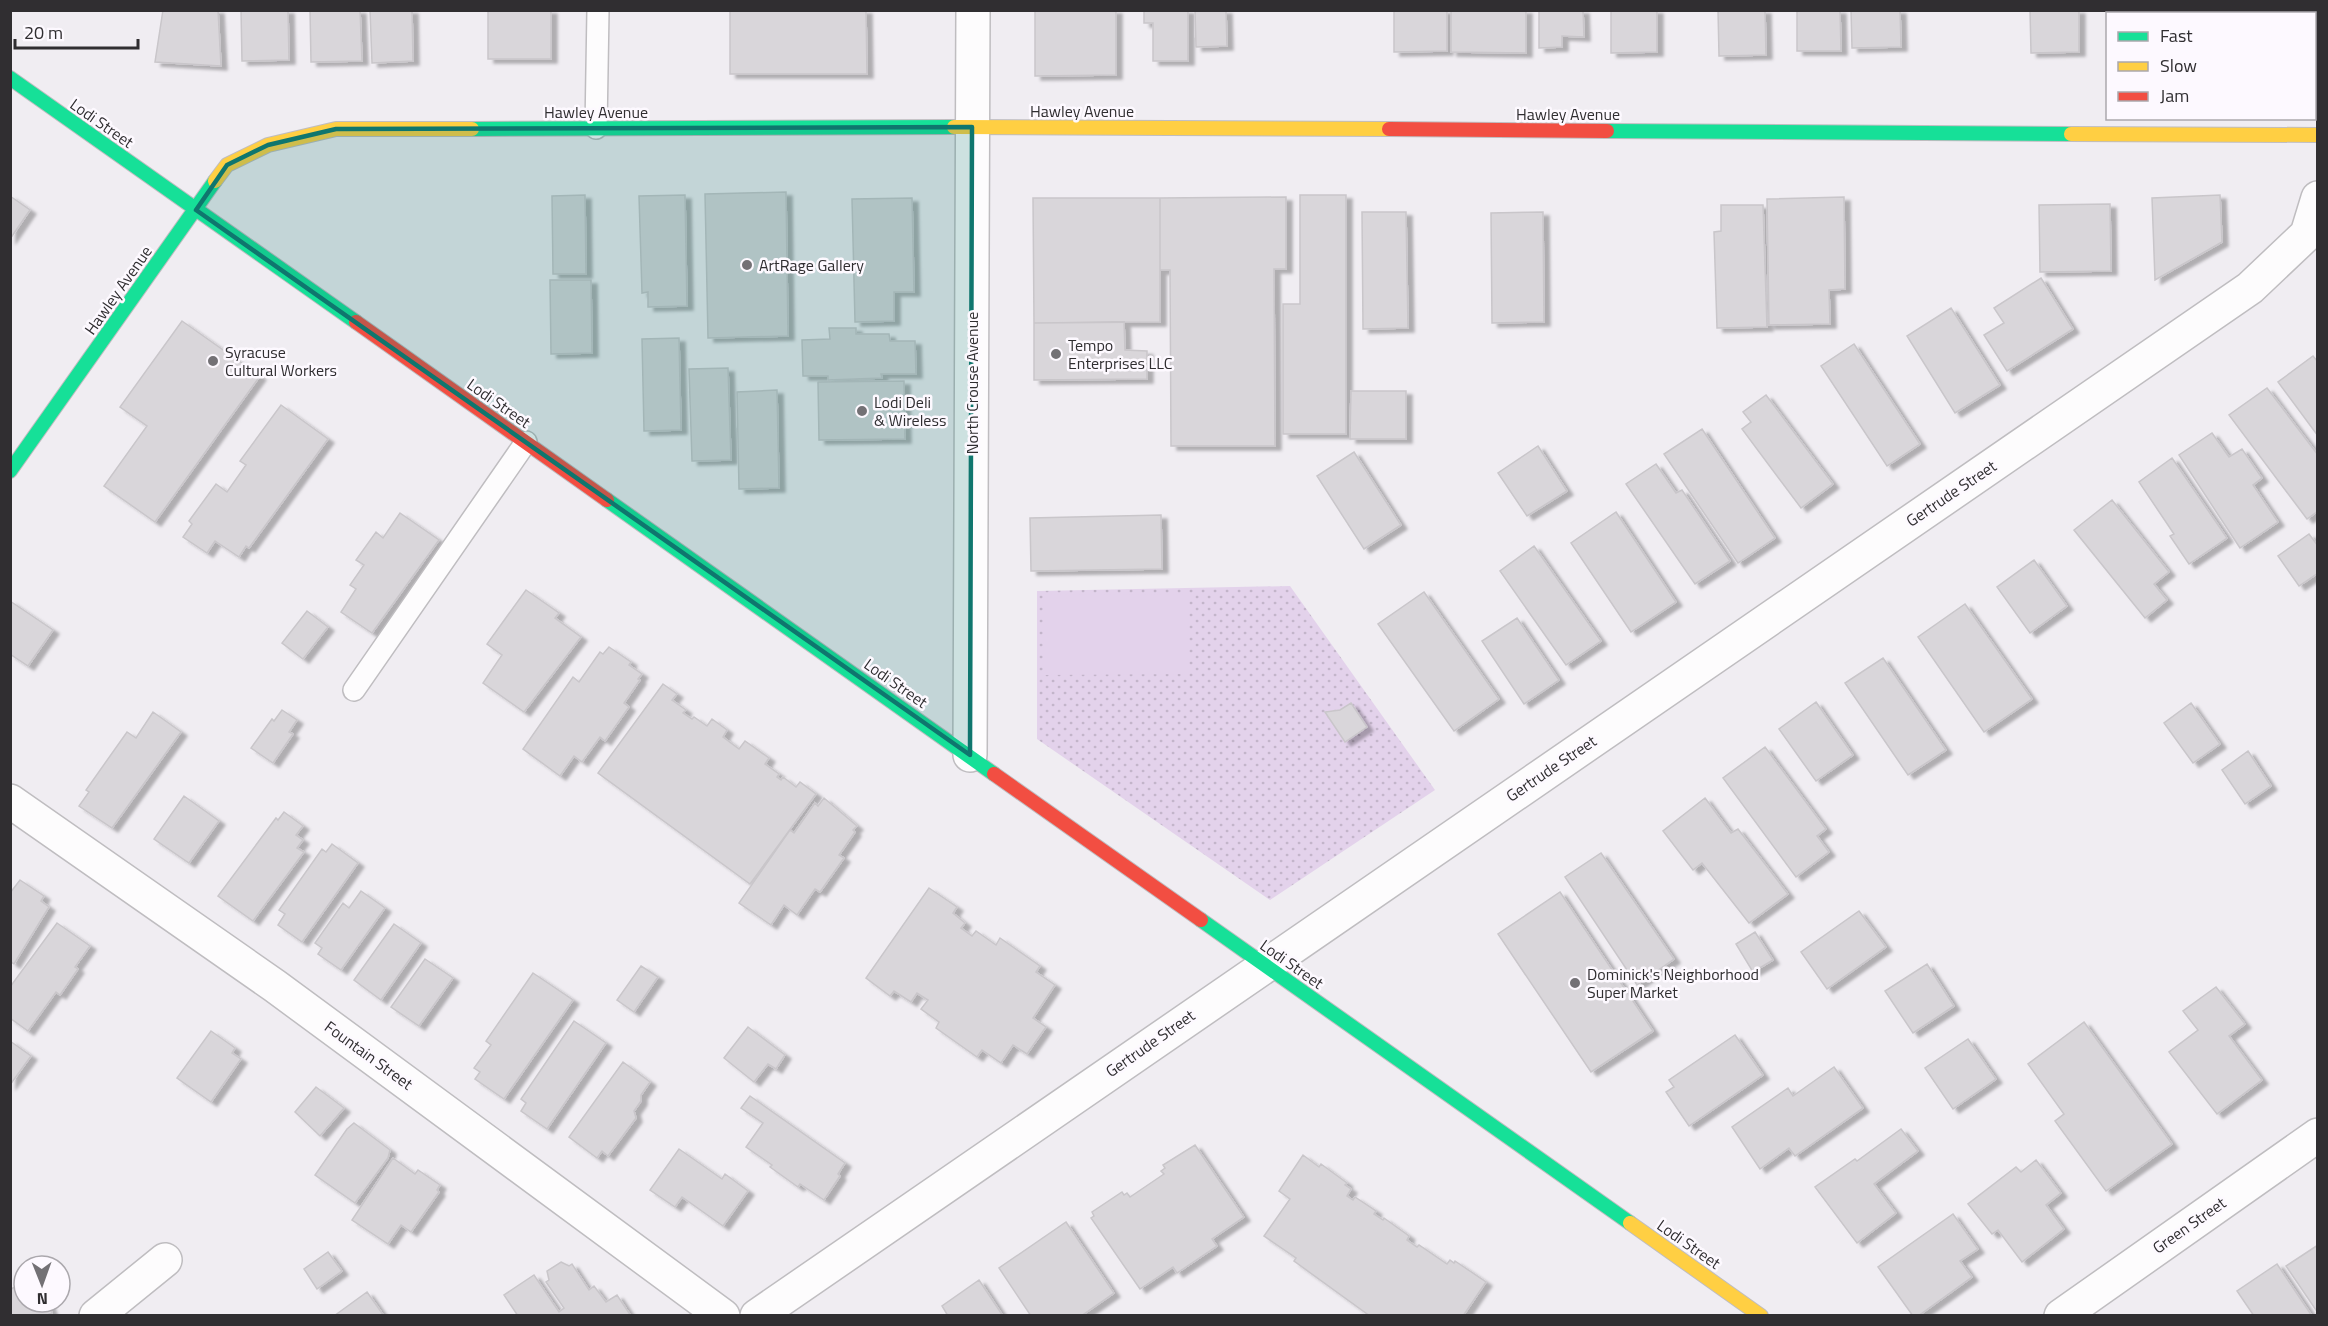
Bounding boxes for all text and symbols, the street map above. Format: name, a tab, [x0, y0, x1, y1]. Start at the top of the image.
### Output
scale bar	[15, 12, 138, 50]
legend	[2106, 12, 2316, 120]
text: 20 m	[24, 19, 63, 46]
text: Fast	[2160, 22, 2193, 49]
text: Slow	[2160, 52, 2197, 79]
text: Jam	[2160, 82, 2189, 109]
street label: Lodi Street	[65, 92, 139, 154]
street label: Hawley Avenue	[1030, 99, 1134, 123]
street label: Hawley Avenue	[544, 100, 648, 124]
street label: Hawley Avenue	[1516, 102, 1620, 126]
street label: Hawley Avenue	[78, 241, 158, 339]
place label: ArtRage Gallery	[759, 253, 864, 277]
marker: ArtRage Gallery	[740, 258, 754, 272]
street label: North Crouse Avenue	[960, 312, 984, 454]
place label: Tempo Enterprises LLC	[1068, 333, 1173, 375]
place label: Syracuse Cultural Workers	[225, 340, 337, 382]
marker: Tempo Enterprises LLC	[1049, 347, 1063, 361]
marker: Syracuse Cultural Workers	[206, 354, 220, 368]
street label: Lodi Street	[462, 372, 536, 434]
place label: Lodi Deli & Wireless	[874, 390, 946, 432]
marker: Lodi Deli & Wireless	[855, 404, 869, 418]
street label: Gertrude Street	[1901, 454, 2001, 532]
street label: Lodi Street	[859, 652, 933, 714]
street label: Gertrude Street	[1501, 729, 1601, 807]
street label: Lodi Street	[1255, 933, 1329, 995]
place label: Dominick's Neighborhood Super Market	[1587, 962, 1759, 1004]
marker: Dominick's Neighborhood Super Market	[1568, 976, 1582, 990]
street label: Gertrude Street	[1100, 1003, 1200, 1083]
street label: Fountain Street	[320, 1015, 418, 1096]
street label: Green Street	[2147, 1191, 2231, 1259]
street label: Lodi Street	[1652, 1213, 1726, 1275]
north arrow	[12, 1254, 72, 1314]
text: N	[37, 1287, 48, 1311]

